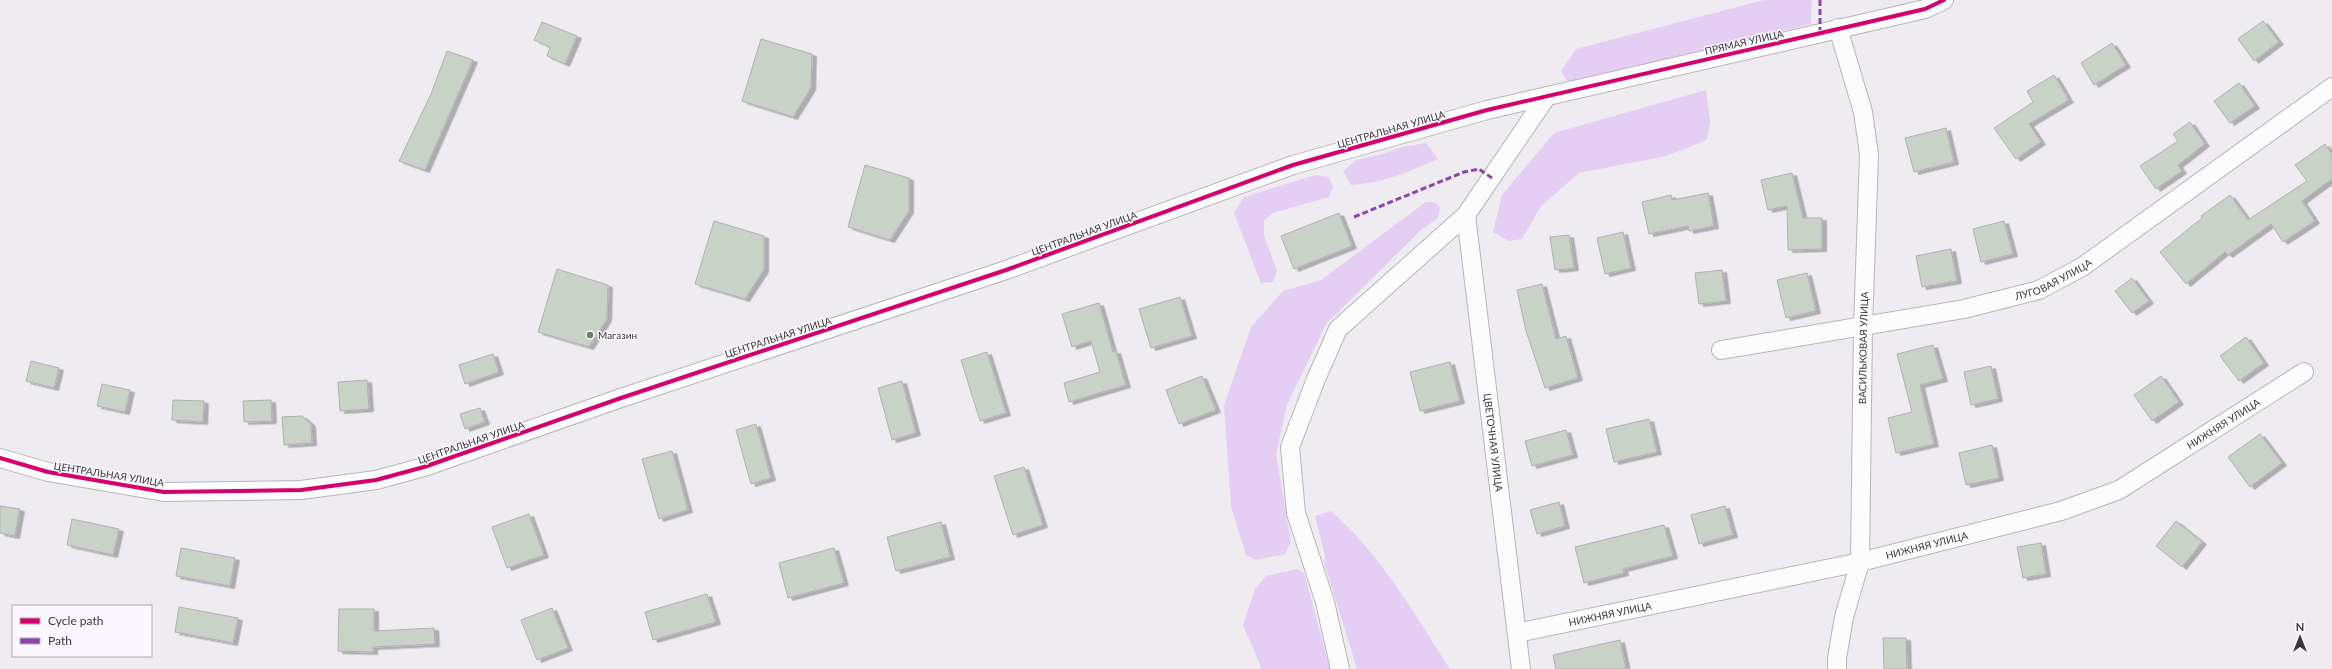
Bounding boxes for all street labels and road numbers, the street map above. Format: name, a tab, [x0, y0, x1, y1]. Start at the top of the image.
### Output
street label: ПРЯМАЯ УЛИЦА	[1704, 27, 1785, 57]
street label: ЦЕНТРАЛЬНАЯ УЛИЦА	[1336, 108, 1447, 150]
street label: ЦЕНТРАЛЬНАЯ УЛИЦА	[1030, 208, 1139, 258]
street label: ЛУГОВАЯ УЛИЦА	[2012, 256, 2094, 302]
street label: ВАСИЛЬКОВАЯ УЛИЦА	[1856, 291, 1870, 404]
street label: ЦЕНТРАЛЬНАЯ УЛИЦА	[723, 314, 833, 360]
street label: ЦВЕТОЧНАЯ УЛИЦА	[1482, 392, 1505, 492]
street label: НИЖНЯЯ УЛИЦА	[2184, 396, 2262, 451]
street label: ЦЕНТРАЛЬНАЯ УЛИЦА	[416, 418, 526, 466]
street label: ЦЕНТРАЛЬНАЯ УЛИЦА	[53, 459, 165, 489]
street label: НИЖНЯЯ УЛИЦА	[1884, 529, 1969, 561]
street label: НИЖНЯЯ УЛИЦА	[1568, 599, 1653, 628]

